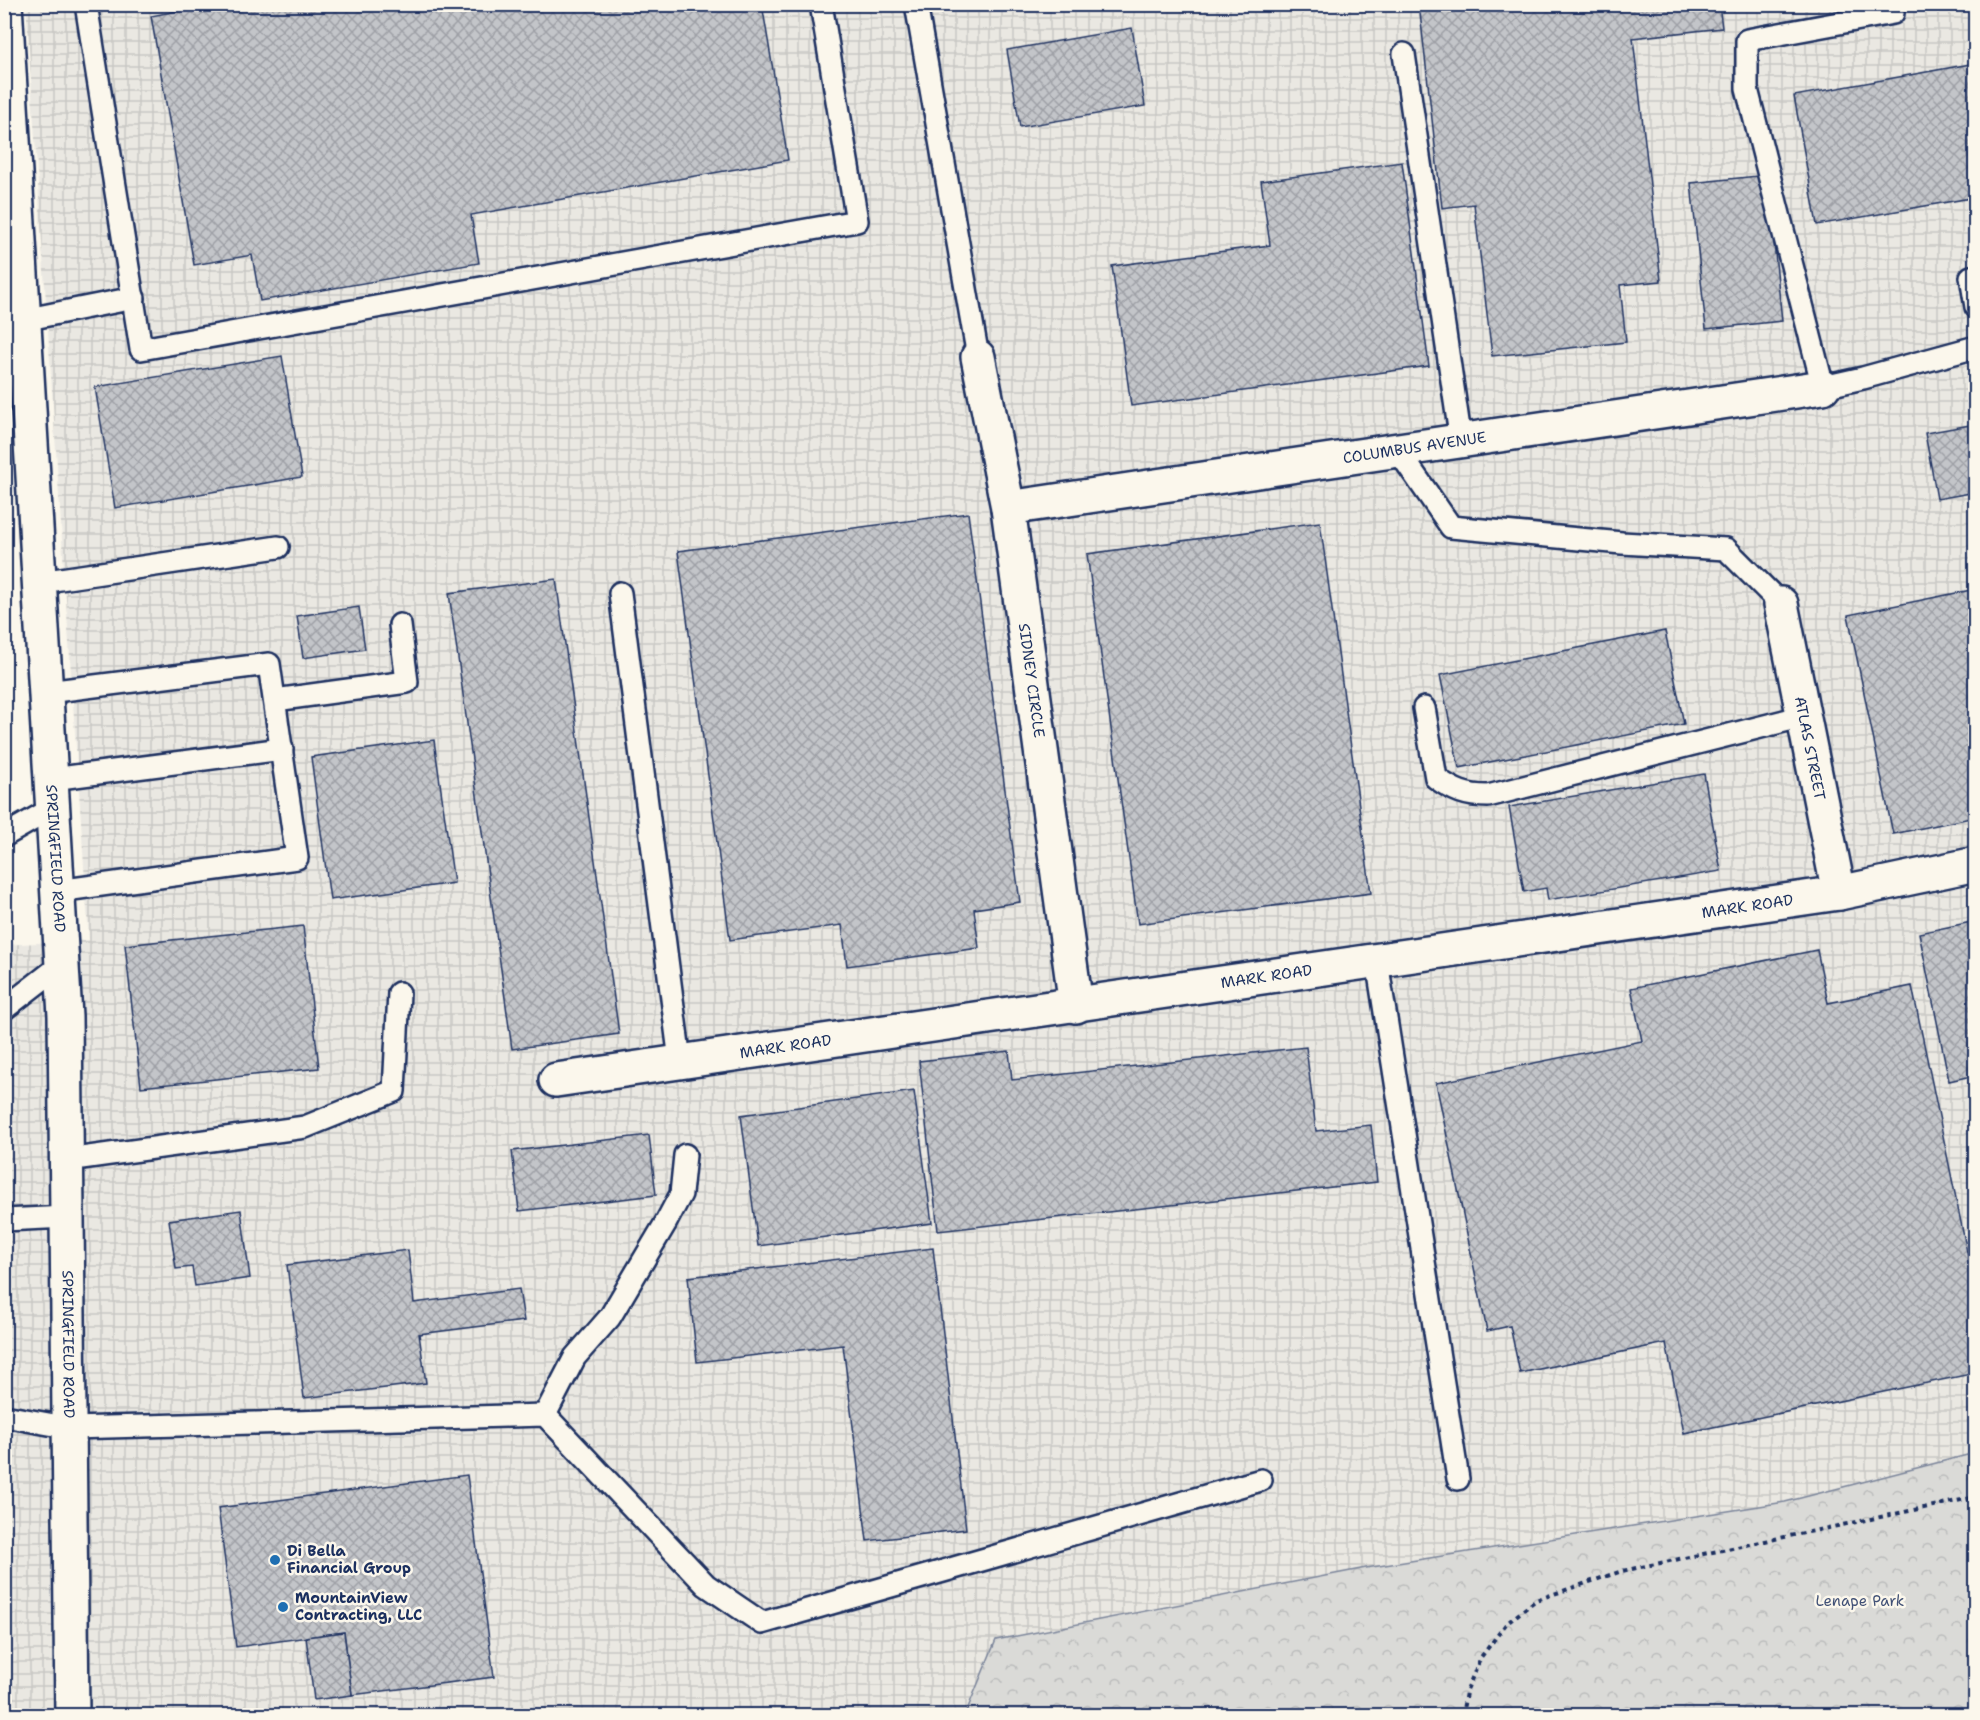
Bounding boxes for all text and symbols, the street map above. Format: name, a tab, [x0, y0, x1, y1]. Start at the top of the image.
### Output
street label: COLUMBUS AVENUE	[1342, 427, 1488, 468]
street label: SIDNEY CIRCLE	[1014, 622, 1049, 739]
street label: ATLAS STREET	[1790, 694, 1830, 802]
street label: SPRINGFIELD ROAD	[41, 784, 70, 933]
street label: MARK ROAD	[1700, 890, 1795, 923]
street label: MARK ROAD	[1219, 960, 1314, 993]
street label: MARK ROAD	[738, 1030, 833, 1063]
street label: SPRINGFIELD ROAD	[58, 1270, 79, 1418]
place label: Di Bella Financial Group	[287, 1541, 411, 1578]
marker: Di Bella Financial Group	[268, 1553, 282, 1567]
place label: MountainView Contracting, LLC	[295, 1588, 422, 1625]
park label: Lenape Park	[1816, 1591, 1904, 1611]
marker: MountainView Contracting, LLC	[276, 1600, 290, 1614]

